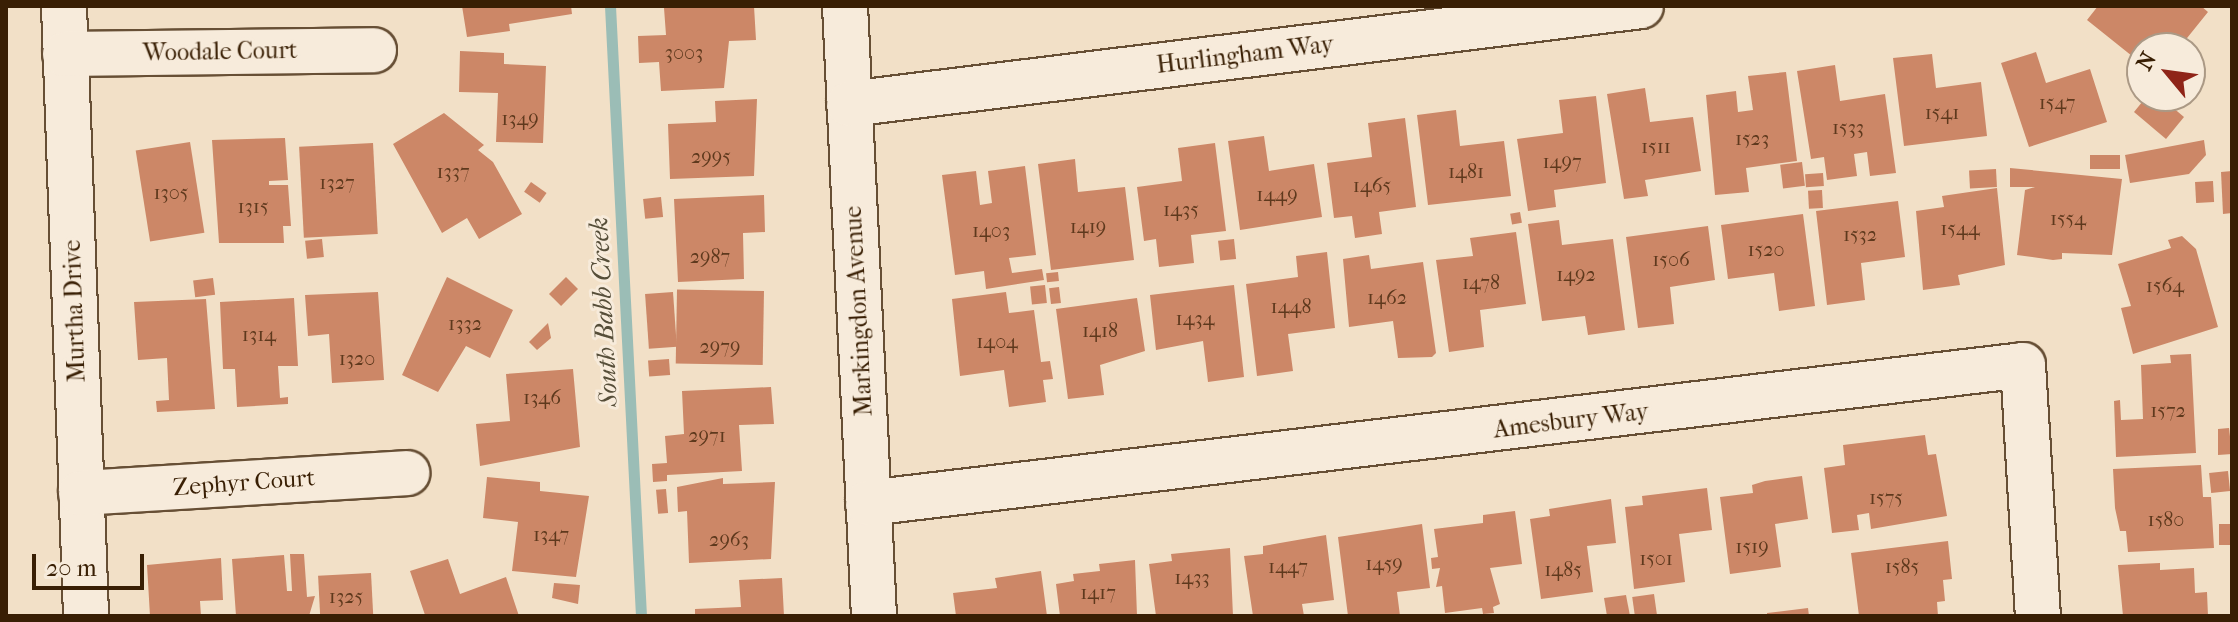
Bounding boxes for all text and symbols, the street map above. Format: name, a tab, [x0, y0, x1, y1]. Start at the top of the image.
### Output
street label: Hurlingham Way	[1155, 30, 1335, 80]
north arrow	[2126, 32, 2206, 112]
street label: Woodale Court	[142, 36, 298, 68]
house number: 3003	[665, 40, 703, 64]
text: N	[2131, 48, 2162, 75]
house number: 1547	[2039, 90, 2075, 114]
house number: 1541	[1925, 100, 1959, 124]
house number: 1349	[501, 106, 539, 130]
house number: 1533	[1832, 115, 1864, 139]
house number: 1523	[1735, 126, 1769, 150]
house number: 1511	[1641, 134, 1671, 158]
house number: 2995	[691, 144, 731, 168]
house number: 1497	[1542, 149, 1582, 173]
house number: 1337	[436, 159, 470, 183]
house number: 1481	[1448, 159, 1484, 183]
house number: 1327	[319, 170, 355, 194]
house number: 1465	[1353, 173, 1391, 197]
house number: 1305	[153, 180, 189, 204]
house number: 1449	[1256, 182, 1298, 206]
house number: 1315	[237, 194, 269, 218]
house number: 1435	[1163, 197, 1199, 221]
street label: Markingdon Avenue	[839, 205, 879, 417]
house number: 1554	[2050, 206, 2086, 230]
house number: 1419	[1070, 214, 1106, 238]
house number: 1544	[1940, 216, 1980, 240]
water label: South Babb Creek	[583, 217, 625, 407]
house number: 1403	[972, 218, 1010, 242]
house number: 1532	[1843, 222, 1877, 246]
house number: 1520	[1747, 237, 1785, 261]
street label: Murtha Drive	[58, 239, 92, 383]
house number: 2987	[690, 244, 730, 268]
house number: 1506	[1652, 247, 1690, 271]
house number: 1492	[1556, 262, 1596, 286]
house number: 1478	[1462, 270, 1500, 294]
house number: 1564	[2146, 273, 2184, 297]
house number: 1462	[1367, 285, 1407, 309]
house number: 1448	[1271, 294, 1311, 318]
house number: 1434	[1176, 306, 1214, 330]
house number: 1332	[448, 311, 482, 335]
house number: 1418	[1082, 318, 1118, 342]
house number: 1314	[242, 322, 276, 346]
house number: 1404	[976, 329, 1018, 353]
house number: 2979	[700, 334, 740, 358]
house number: 1320	[339, 346, 375, 370]
house number: 1346	[523, 385, 561, 409]
street label: Amesbury Way	[1492, 397, 1650, 445]
house number: 1572	[2150, 398, 2186, 422]
house number: 2971	[688, 423, 726, 447]
street label: Zephyr Court	[172, 464, 316, 502]
house number: 1575	[1869, 485, 1903, 509]
house number: 1580	[2148, 507, 2184, 531]
house number: 1347	[533, 522, 569, 546]
house number: 2963	[709, 527, 749, 551]
house number: 1519	[1735, 534, 1769, 558]
scale bar	[36, 538, 148, 588]
house number: 1501	[1639, 546, 1673, 570]
house number: 1459	[1365, 551, 1403, 575]
text: 20 m	[46, 554, 97, 582]
house number: 1447	[1268, 554, 1308, 578]
house number: 1585	[1885, 554, 1919, 578]
house number: 1485	[1544, 557, 1582, 581]
house number: 1433	[1174, 565, 1210, 589]
house number: 1417	[1080, 580, 1116, 604]
house number: 1325	[329, 584, 363, 608]

